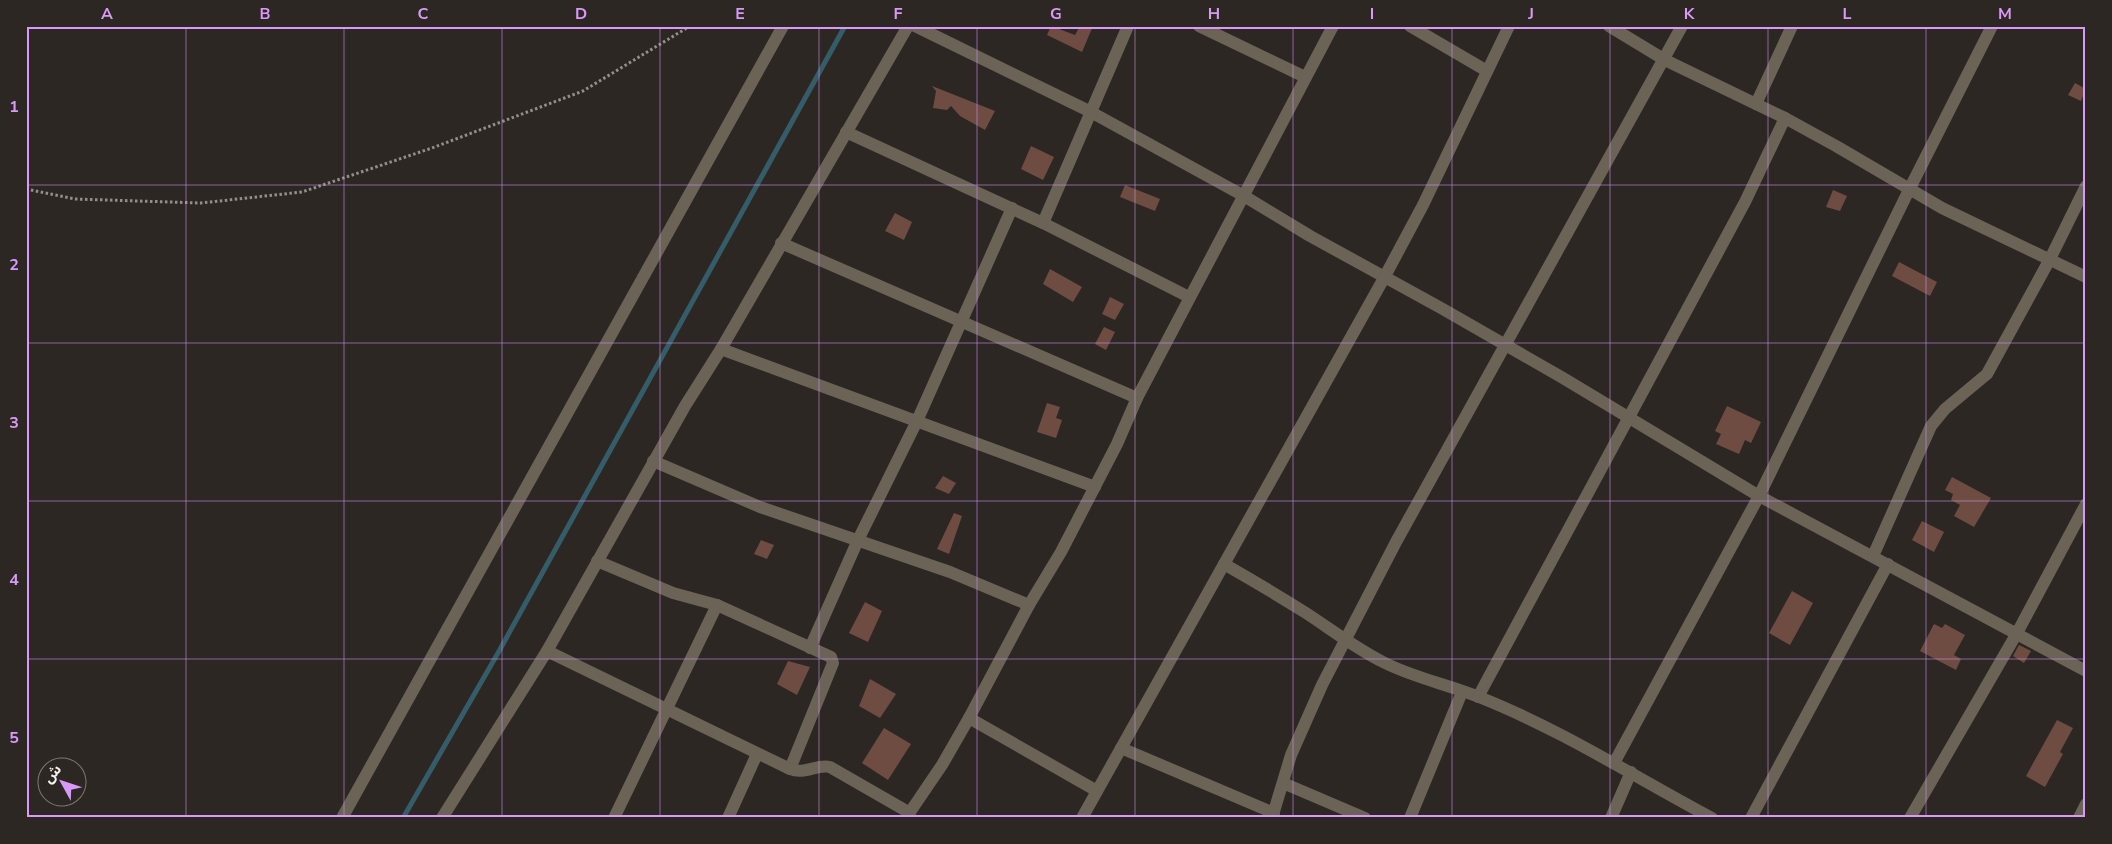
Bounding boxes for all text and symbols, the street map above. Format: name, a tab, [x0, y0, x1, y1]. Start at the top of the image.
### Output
text: A	[101, 3, 113, 25]
text: B	[259, 3, 271, 25]
text: C	[418, 3, 429, 25]
text: D	[575, 3, 587, 25]
text: E	[735, 3, 745, 25]
text: F	[894, 3, 903, 25]
text: G	[1050, 3, 1062, 25]
text: H	[1208, 3, 1220, 25]
text: I	[1370, 3, 1374, 25]
text: J	[1527, 3, 1534, 25]
text: K	[1684, 3, 1696, 25]
text: L	[1843, 3, 1852, 25]
text: M	[1998, 3, 2012, 25]
text: 1	[9, 96, 19, 118]
text: 2	[9, 254, 19, 276]
text: 3	[9, 412, 19, 434]
text: 4	[9, 569, 19, 591]
text: 5	[9, 727, 19, 749]
north arrow	[38, 756, 88, 806]
text: ش	[39, 761, 66, 787]

